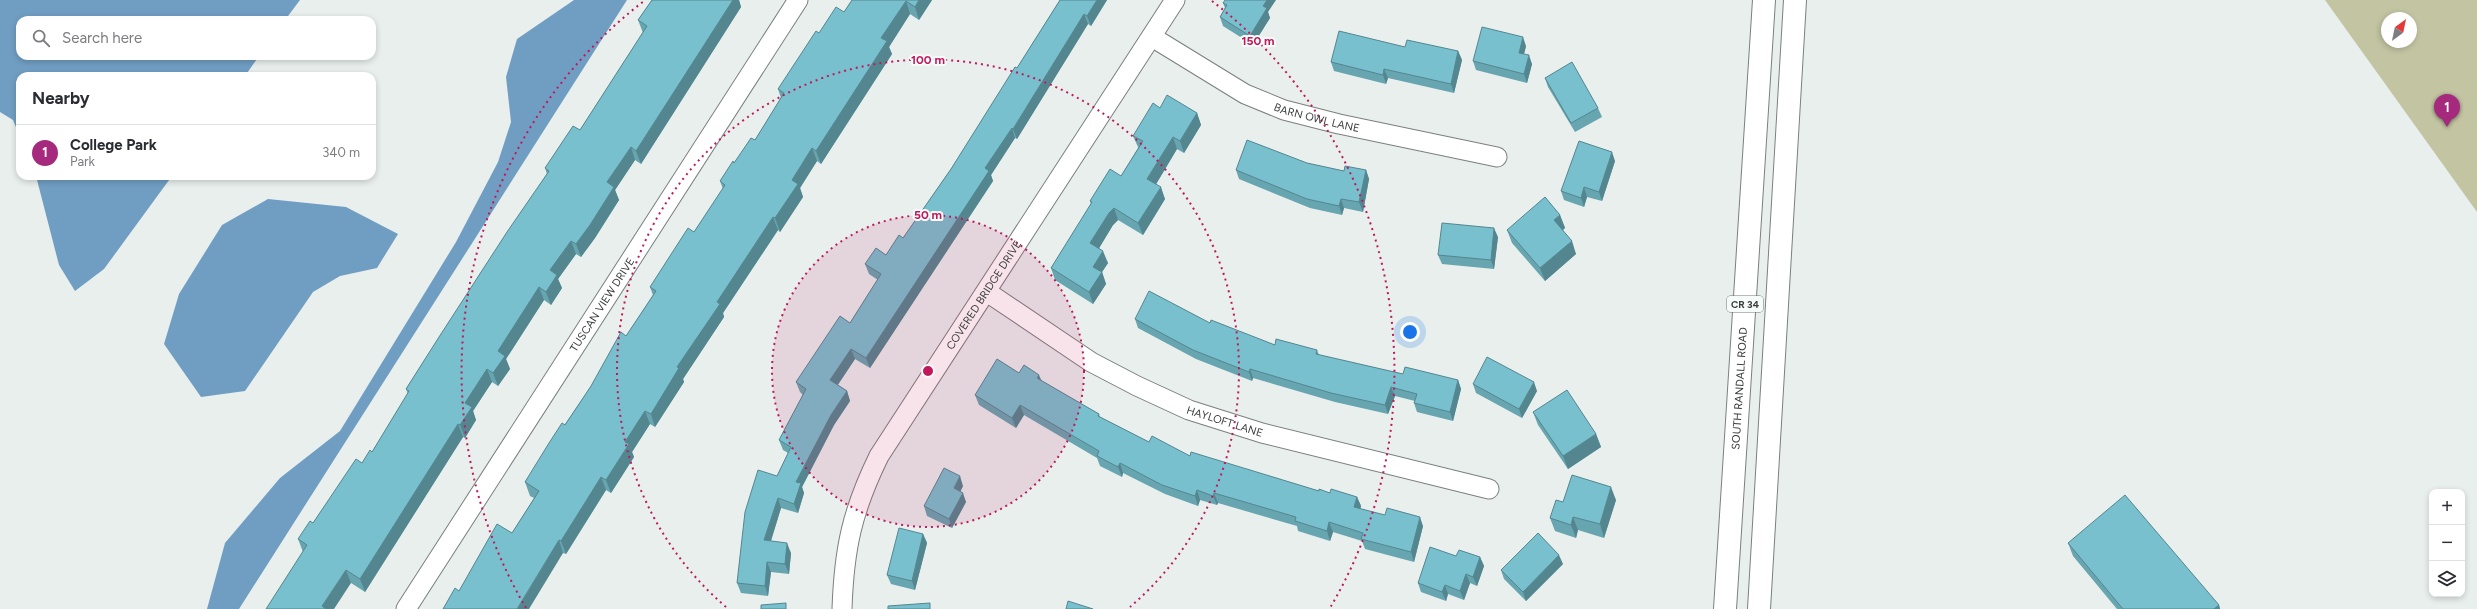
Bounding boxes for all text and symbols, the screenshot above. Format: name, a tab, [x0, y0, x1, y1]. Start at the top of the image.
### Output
north arrow	[2381, 12, 2417, 48]
search box	[16, 16, 376, 60]
icon: search	[30, 27, 52, 49]
text: Search here	[62, 29, 142, 47]
text: 150 m	[1241, 34, 1275, 48]
text: 100 m	[911, 53, 945, 67]
text: Nearby	[32, 88, 90, 108]
pin: 1	[2434, 94, 2460, 127]
street label: BARN OWL LANE	[1272, 101, 1361, 135]
text: College Park	[70, 136, 157, 154]
text: 1	[42, 145, 48, 160]
text: 340 m	[322, 145, 360, 160]
text: Park	[70, 154, 95, 169]
text: 50 m	[914, 208, 942, 222]
street label: COVERED BRIDGE DRIVE	[944, 238, 1024, 352]
street label: TUSCAN VIEW DRIVE	[567, 255, 637, 354]
road number: CR 34	[1727, 296, 1763, 312]
your location	[1400, 322, 1420, 342]
street label: SOUTH RANDALL ROAD	[1729, 326, 1750, 450]
centre of rings	[921, 364, 935, 378]
street label: HAYLOFT LANE	[1185, 404, 1264, 440]
map controls	[2429, 489, 2465, 597]
button: +	[2429, 489, 2465, 525]
button: −	[2429, 525, 2465, 561]
button: layers	[2429, 561, 2465, 597]

